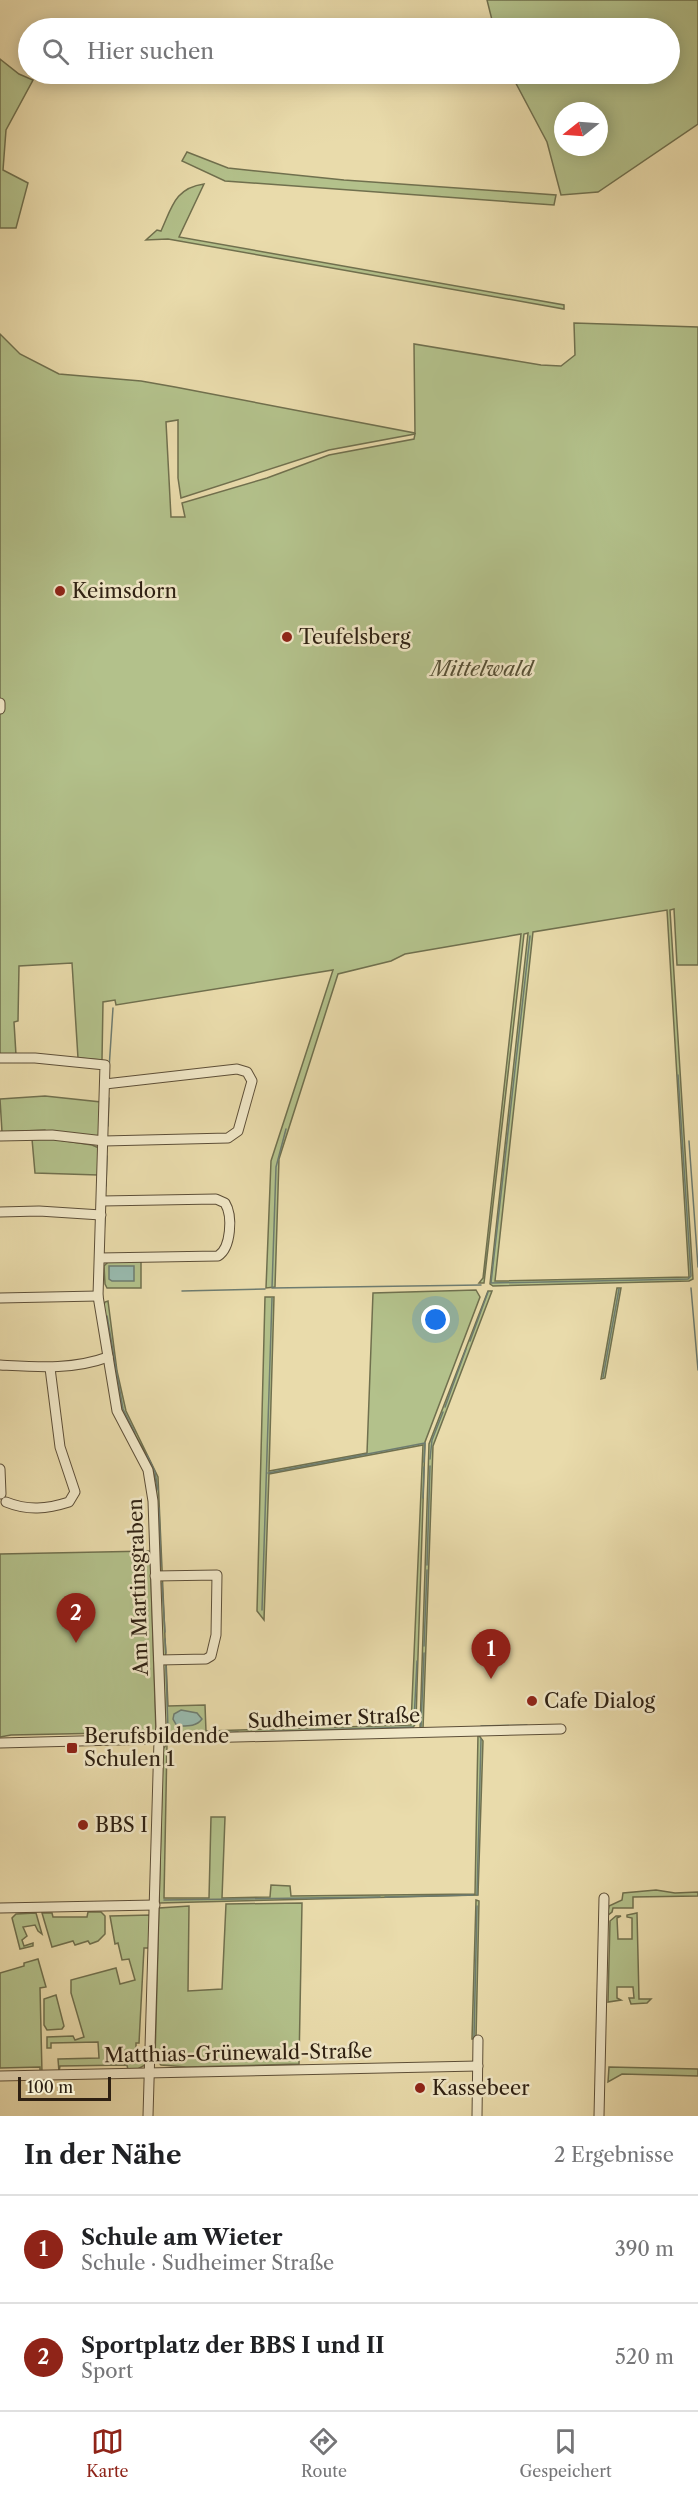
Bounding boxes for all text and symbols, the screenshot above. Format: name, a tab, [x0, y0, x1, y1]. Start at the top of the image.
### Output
search box	[18, 18, 680, 84]
icon: search	[39, 35, 72, 68]
text: Hier suchen	[87, 38, 214, 65]
north arrow	[554, 102, 608, 156]
place label: Keimsdorn	[72, 579, 178, 603]
marker: Keimsdorn	[53, 584, 67, 598]
place label: Teufelsberg	[299, 625, 411, 649]
marker: Teufelsberg	[280, 630, 294, 644]
park label: Mittelwald	[429, 657, 535, 681]
your location	[421, 1305, 450, 1334]
street label: Am Martinsgraben	[123, 1497, 153, 1677]
pin: 2	[56, 1594, 96, 1643]
pin: 1	[472, 1630, 510, 1679]
place label: Cafe Dialog	[544, 1689, 655, 1713]
marker: Cafe Dialog	[525, 1694, 539, 1708]
street label: Sudheimer Straße	[247, 1703, 421, 1733]
place label: Berufsbildende Schulen 1	[84, 1724, 229, 1771]
marker: Berufsbildende Schulen 1	[65, 1741, 79, 1755]
place label: BBS I	[95, 1813, 148, 1837]
marker: BBS I	[76, 1818, 90, 1832]
street label: Matthias-Grünewald-Straße	[104, 2039, 372, 2067]
scale bar	[18, 2074, 111, 2102]
place label: Kassebeer	[432, 2076, 530, 2100]
text: 100 m	[27, 2077, 73, 2097]
marker: Kassebeer	[413, 2081, 427, 2095]
text: In der Nähe	[24, 2139, 181, 2171]
text: 2 Ergebnisse	[554, 2143, 674, 2167]
text: Schule am Wieter	[81, 2224, 283, 2251]
text: 1	[39, 2237, 48, 2261]
text: 390 m	[615, 2237, 674, 2261]
text: Schule · Sudheimer Straße	[81, 2251, 334, 2275]
text: Sportplatz der BBS I und II	[81, 2332, 384, 2359]
text: 2	[38, 2345, 49, 2369]
text: 520 m	[615, 2345, 674, 2369]
text: Sport	[81, 2359, 133, 2383]
tab: Karte	[86, 2425, 129, 2481]
tab: Route	[301, 2425, 347, 2481]
tab: Gespeichert	[519, 2425, 612, 2481]

